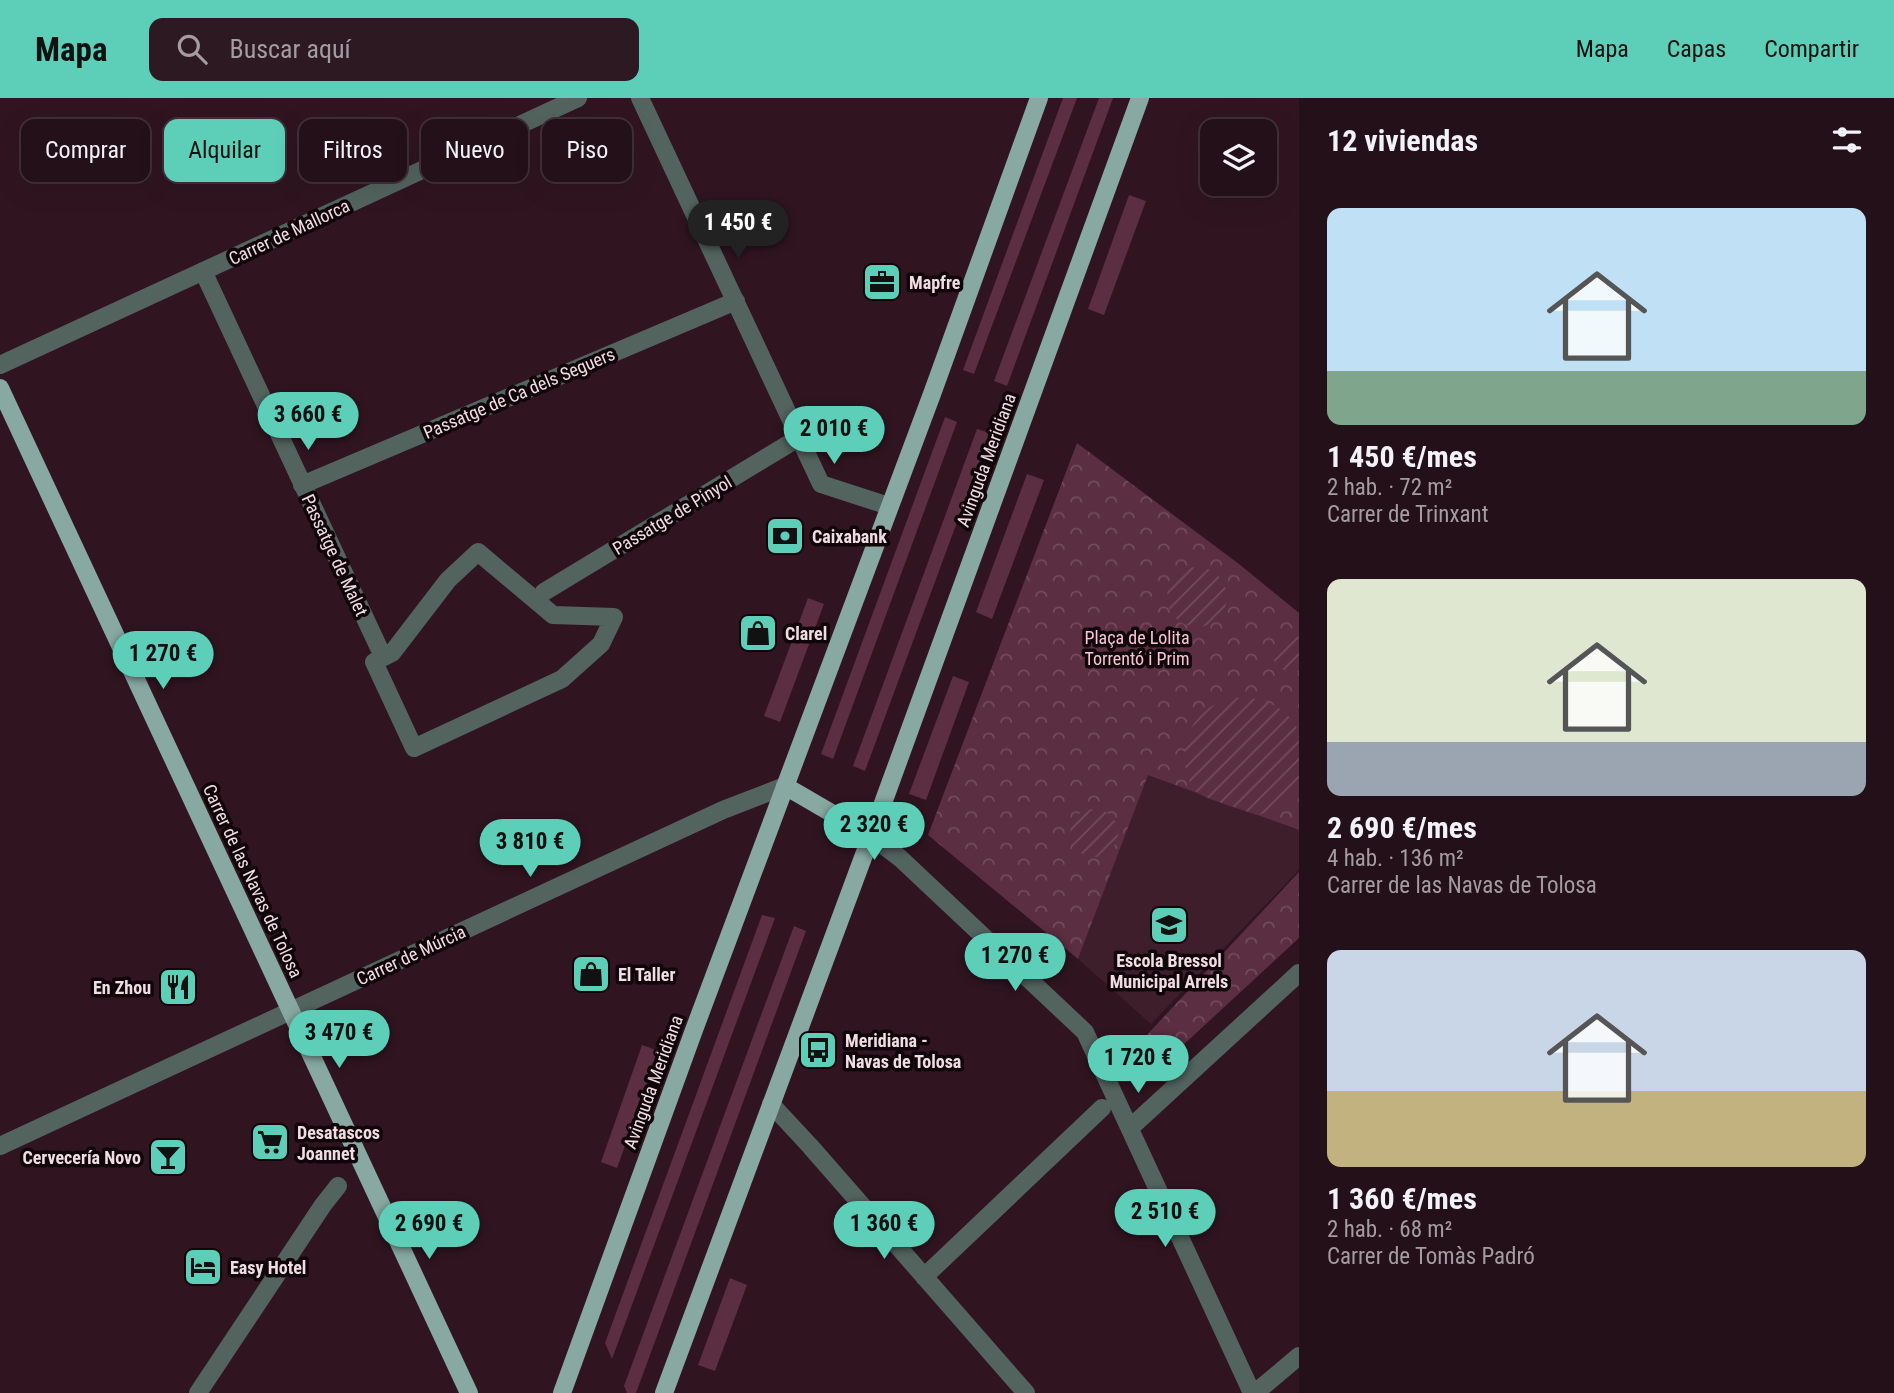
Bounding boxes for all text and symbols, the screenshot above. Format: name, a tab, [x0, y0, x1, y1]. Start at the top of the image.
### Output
search box	[149, 18, 639, 81]
text: Mapa	[35, 30, 107, 69]
icon: search	[173, 30, 211, 68]
text: Buscar aquí	[229, 34, 351, 64]
text: Mapa	[1576, 35, 1629, 63]
text: Capas	[1667, 35, 1726, 63]
text: Compartir	[1764, 35, 1859, 63]
chip: Comprar	[21, 119, 150, 182]
chip: Alquilar	[164, 119, 285, 182]
chip: Filtros	[299, 119, 407, 182]
chip: Nuevo	[421, 119, 528, 182]
chip: Piso	[542, 119, 632, 182]
map controls	[1200, 119, 1277, 196]
button: layers	[1200, 119, 1277, 196]
icon: filters	[1828, 121, 1866, 159]
text: 12 viviendas	[1327, 123, 1478, 158]
street label: Carrer de Mallorca	[225, 195, 353, 269]
pin: 1 450 €	[673, 200, 803, 260]
text: 1 450 €	[704, 209, 772, 236]
icon: home	[1534, 253, 1660, 379]
office icon: Mapfre	[861, 261, 903, 303]
place label: Mapfre	[909, 272, 961, 293]
street label: Passatge de Ca dels Seguers	[420, 343, 618, 443]
street label: Avinguda Meridiana	[952, 390, 1020, 530]
pin: 3 660 €	[243, 392, 373, 452]
text: 3 660 €	[274, 401, 342, 428]
pin: 2 010 €	[769, 406, 899, 466]
text: 2 010 €	[800, 415, 868, 442]
text: 1 450 €/mes	[1327, 439, 1477, 474]
street label: Passatge de Pinyol	[609, 471, 735, 559]
text: 2 hab. · 72 m²	[1327, 474, 1452, 501]
street label: Passatge de Malet	[298, 491, 372, 619]
text: Carrer de Trinxant	[1327, 501, 1489, 528]
bank icon: Caixabank	[764, 515, 806, 557]
place label: Caixabank	[812, 526, 887, 547]
shop icon: Clarel	[737, 612, 779, 654]
place label: Clarel	[785, 623, 827, 644]
icon: home	[1534, 624, 1660, 750]
park label: Plaça de Lolita Torrentó i Prim	[1084, 627, 1190, 669]
pin: 1 270 €	[98, 632, 228, 691]
text: 1 270 €	[129, 640, 197, 667]
street label: Carrer de las Navas de Tolosa	[199, 781, 307, 981]
pin: 2 320 €	[809, 802, 939, 862]
text: 2 690 €/mes	[1327, 810, 1477, 845]
text: 2 320 €	[840, 811, 908, 838]
pin: 3 810 €	[465, 820, 595, 879]
text: 3 810 €	[496, 828, 564, 855]
text: 4 hab. · 136 m²	[1327, 845, 1464, 872]
text: Carrer de las Navas de Tolosa	[1327, 872, 1597, 899]
school or university icon: Escola Bressol Municipal Arrels	[1148, 904, 1190, 946]
street label: Carrer de Múrcia	[353, 921, 469, 989]
pin: 1 270 €	[950, 934, 1080, 993]
text: 1 270 €	[981, 942, 1049, 969]
place label: Escola Bressol Municipal Arrels	[1110, 950, 1228, 992]
shop icon: El Taller	[570, 953, 612, 995]
place label: El Taller	[618, 964, 675, 985]
restaurant icon: En Zhou	[157, 966, 199, 1008]
place label: En Zhou	[93, 977, 151, 998]
icon: home	[1534, 995, 1660, 1121]
pin: 3 470 €	[274, 1010, 404, 1070]
street label: Avinguda Meridiana	[619, 1012, 687, 1152]
text: 3 470 €	[305, 1019, 373, 1046]
bus stop icon: Meridiana - Navas de Tolosa	[797, 1029, 839, 1071]
place label: Meridiana - Navas de Tolosa	[845, 1030, 961, 1072]
pin: 1 720 €	[1073, 1035, 1203, 1095]
text: 1 720 €	[1104, 1044, 1172, 1071]
supermarket icon: Desatascos Joannet	[249, 1121, 291, 1163]
place label: Desatascos Joannet	[297, 1122, 380, 1164]
bar icon: Cervecería Novo	[147, 1136, 189, 1178]
place label: Cervecería Novo	[22, 1147, 141, 1168]
text: 1 360 €/mes	[1327, 1181, 1477, 1216]
pin: 2 510 €	[1100, 1190, 1230, 1249]
text: 2 510 €	[1131, 1198, 1199, 1225]
pin: 2 690 €	[364, 1202, 494, 1261]
pin: 1 360 €	[819, 1202, 949, 1261]
text: 2 690 €	[395, 1210, 463, 1237]
text: 1 360 €	[850, 1210, 918, 1237]
text: 2 hab. · 68 m²	[1327, 1216, 1452, 1243]
text: Carrer de Tomàs Padró	[1327, 1243, 1535, 1270]
hotel icon: Easy Hotel	[182, 1246, 224, 1288]
place label: Easy Hotel	[230, 1257, 306, 1278]

